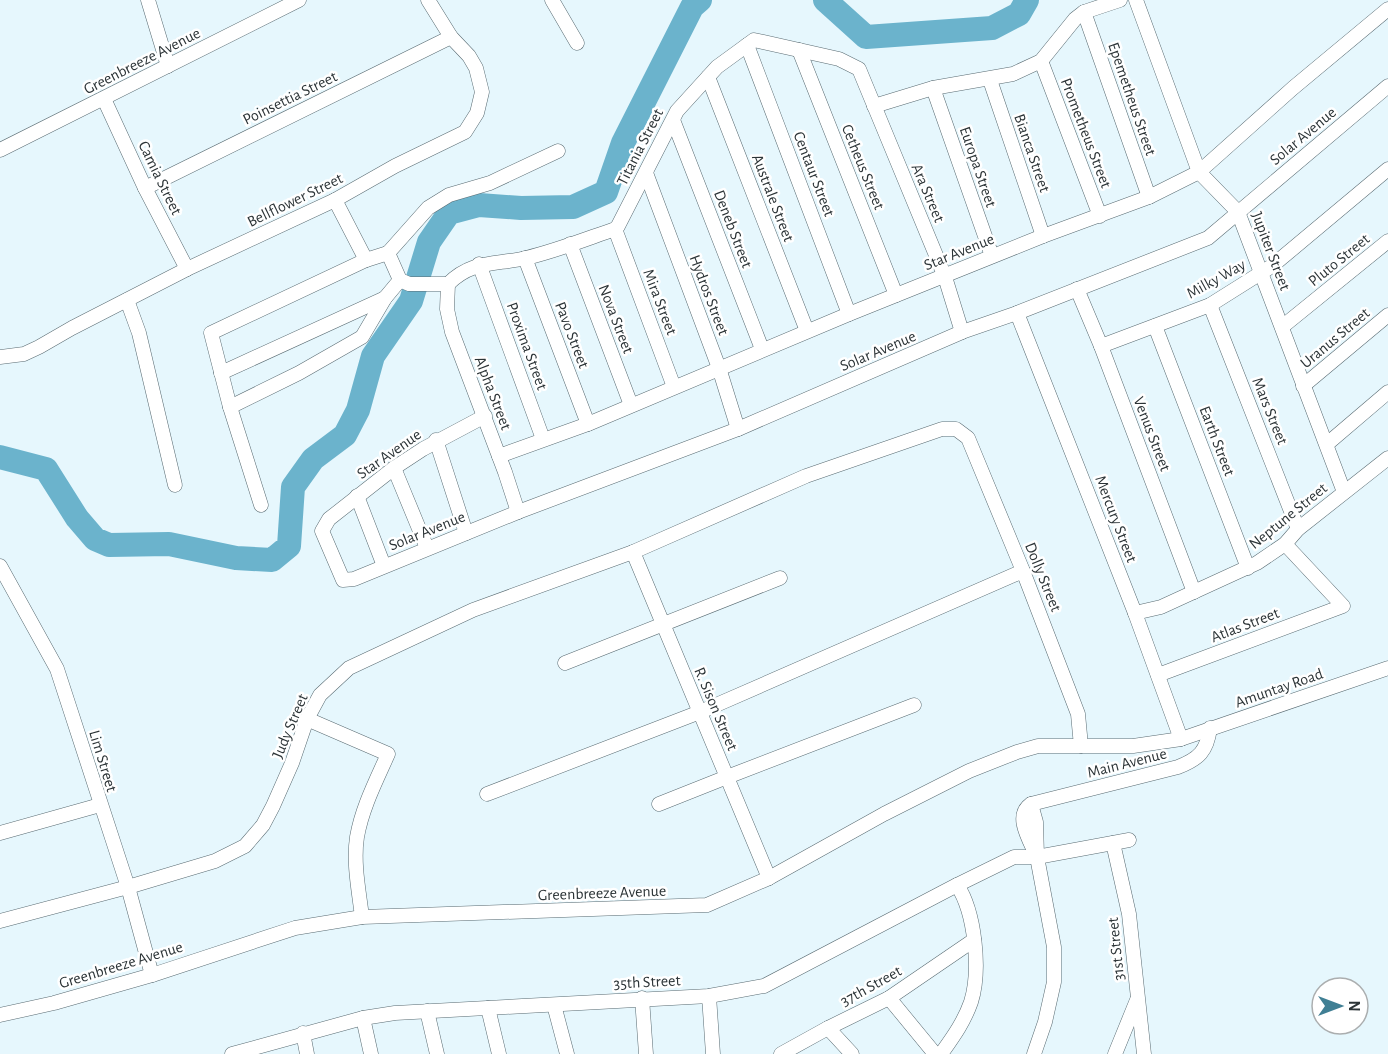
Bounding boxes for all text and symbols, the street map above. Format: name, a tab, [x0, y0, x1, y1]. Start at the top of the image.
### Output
street label: Greenbreeze Avenue	[81, 25, 203, 97]
street label: Epemetheus Street	[1105, 40, 1159, 158]
street label: Poinsettia Street	[240, 68, 340, 128]
street label: Prometheus Street	[1058, 76, 1114, 190]
street label: Solar Avenue	[1267, 104, 1339, 168]
street label: Titania Street	[614, 106, 666, 188]
street label: Bianca Street	[1011, 112, 1053, 194]
street label: Cetheus Street	[839, 122, 887, 212]
street label: Europa Street	[957, 125, 999, 209]
street label: Centaur Street	[790, 129, 838, 219]
street label: Camia Street	[135, 139, 185, 217]
street label: Australe Street	[749, 152, 797, 244]
street label: Ara Street	[909, 161, 947, 225]
street label: Bellflower Street	[245, 170, 345, 230]
street label: Deneb Street	[711, 188, 755, 270]
street label: Jupiter Street	[1249, 210, 1293, 292]
street label: Star Avenue	[922, 231, 996, 273]
street label: Pluto Street	[1305, 231, 1373, 289]
street label: Hydros Street	[685, 253, 732, 338]
street label: Milky Way	[1184, 256, 1249, 303]
street label: Mira Street	[640, 267, 680, 337]
street label: Nova Street	[596, 282, 636, 356]
street label: Proxima Street	[504, 300, 550, 392]
street label: Pavo Street	[552, 300, 592, 370]
street label: Uranus Street	[1297, 305, 1373, 371]
street label: Solar Avenue	[838, 328, 918, 374]
street label: Alpha Street	[472, 354, 514, 432]
street label: Mars Street	[1249, 375, 1291, 447]
street label: Venus Street	[1130, 395, 1174, 473]
street label: Earth Street	[1196, 404, 1238, 478]
street label: Star Avenue	[354, 426, 424, 482]
street label: Mercury Street	[1091, 473, 1140, 565]
street label: Neptune Street	[1246, 480, 1330, 552]
street label: Solar Avenue	[387, 508, 467, 554]
street label: Dolly Street	[1021, 540, 1064, 614]
street label: Atlas Street	[1209, 605, 1281, 645]
street label: R. Sison Street	[691, 665, 741, 753]
street label: Amuntay Road	[1233, 666, 1325, 711]
street label: Judy Street	[269, 691, 312, 761]
street label: Lim Street	[86, 728, 120, 794]
street label: Main Avenue	[1086, 745, 1168, 781]
street label: Greenbreeze Avenue	[538, 883, 666, 903]
street label: 31st Street	[1105, 917, 1127, 981]
street label: Greenbreeze Avenue	[57, 939, 185, 991]
street label: 37th Street	[838, 963, 904, 1009]
street label: 35th Street	[613, 972, 681, 992]
north arrow	[1310, 976, 1370, 1036]
text: N	[1346, 1000, 1362, 1012]

